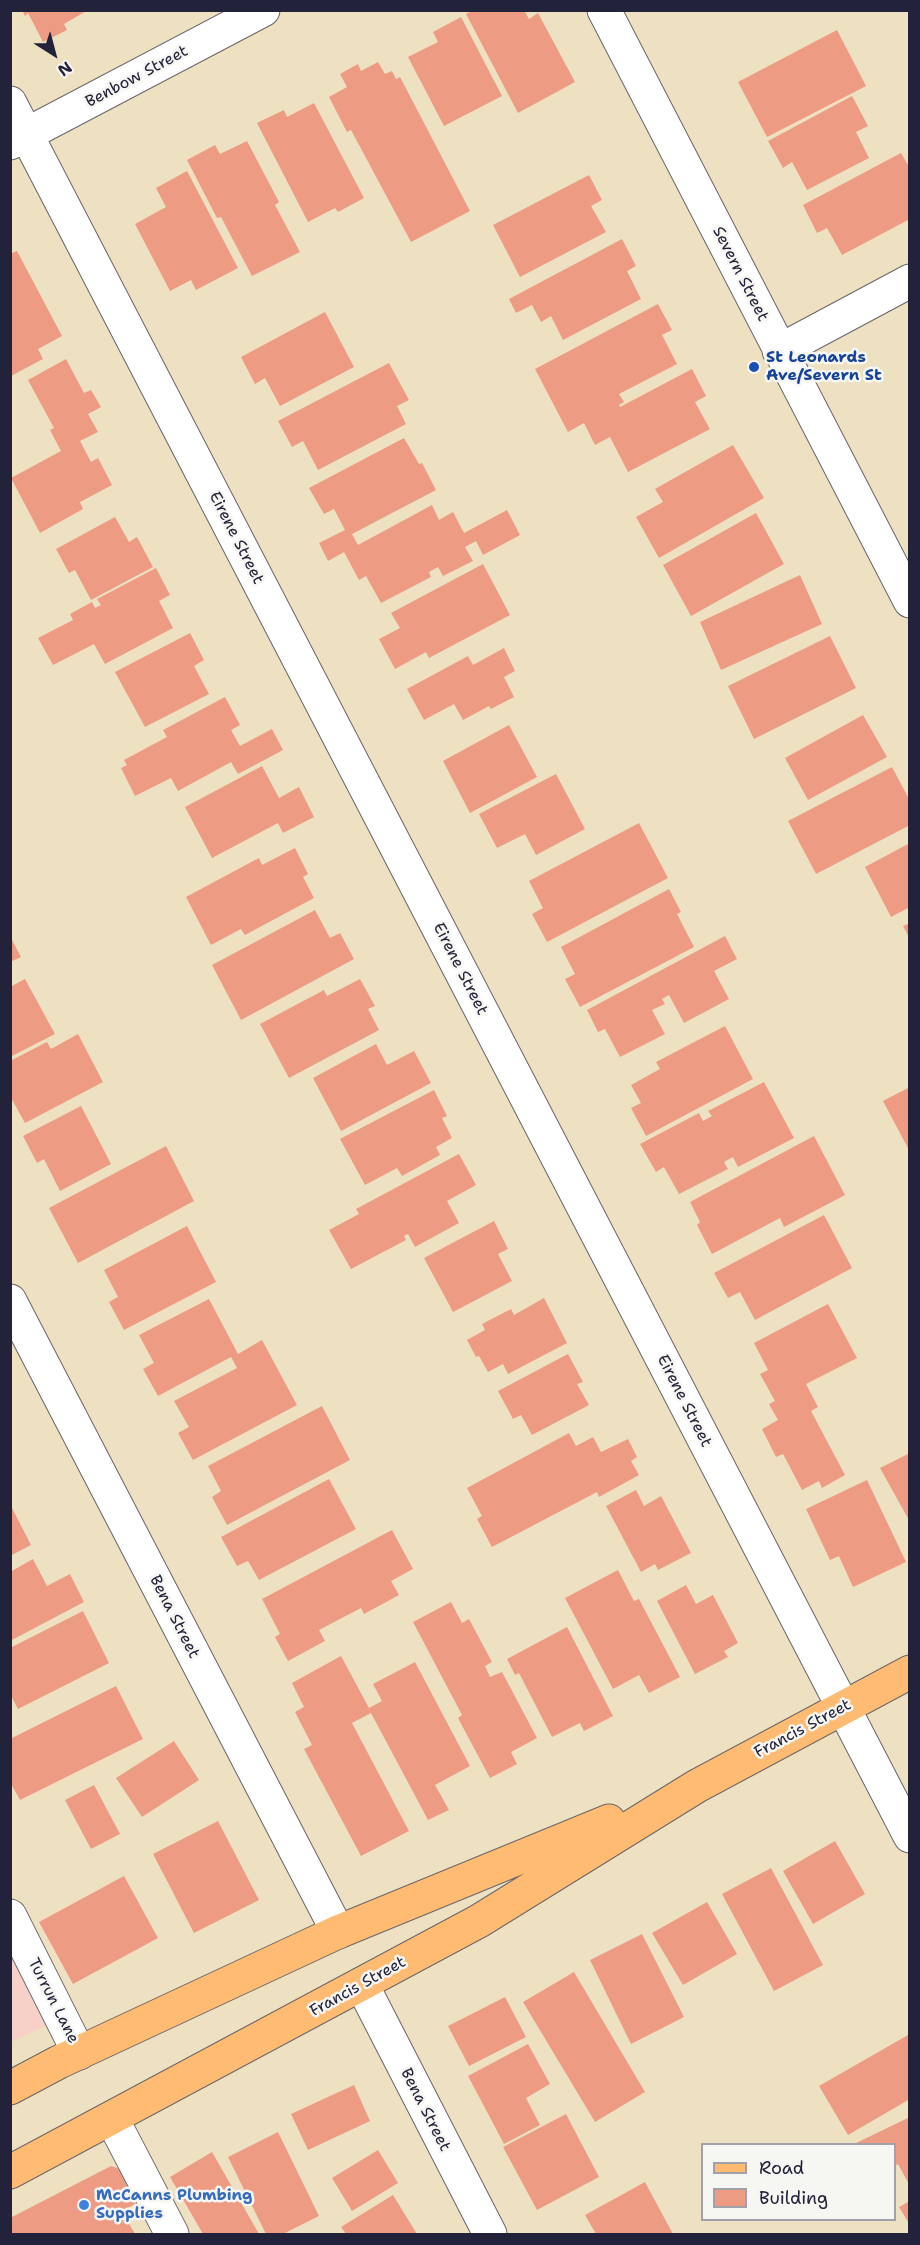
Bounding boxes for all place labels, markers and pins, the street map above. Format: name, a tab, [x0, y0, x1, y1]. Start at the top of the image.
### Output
place label: St Leonards Ave/Severn St	[766, 348, 882, 386]
marker: St Leonards Ave/Severn St	[747, 360, 761, 374]
place label: McCanns Plumbing Supplies	[96, 2186, 252, 2224]
marker: McCanns Plumbing Supplies	[77, 2198, 91, 2212]

